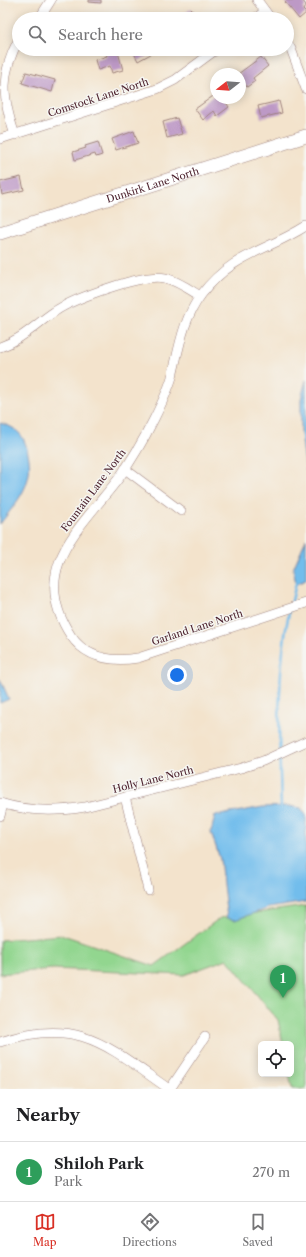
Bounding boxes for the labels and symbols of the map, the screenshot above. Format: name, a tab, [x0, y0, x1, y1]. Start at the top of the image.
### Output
north arrow	[210, 68, 246, 104]
street label: Comstock Lane North	[46, 75, 151, 120]
street label: Dunkirk Lane North	[105, 164, 201, 206]
street label: Fountain Lane North	[58, 446, 129, 534]
street label: Garland Lane North	[150, 606, 245, 648]
your location	[167, 665, 187, 685]
street label: Holly Lane North	[111, 763, 196, 796]
pin: 1	[270, 965, 296, 998]

